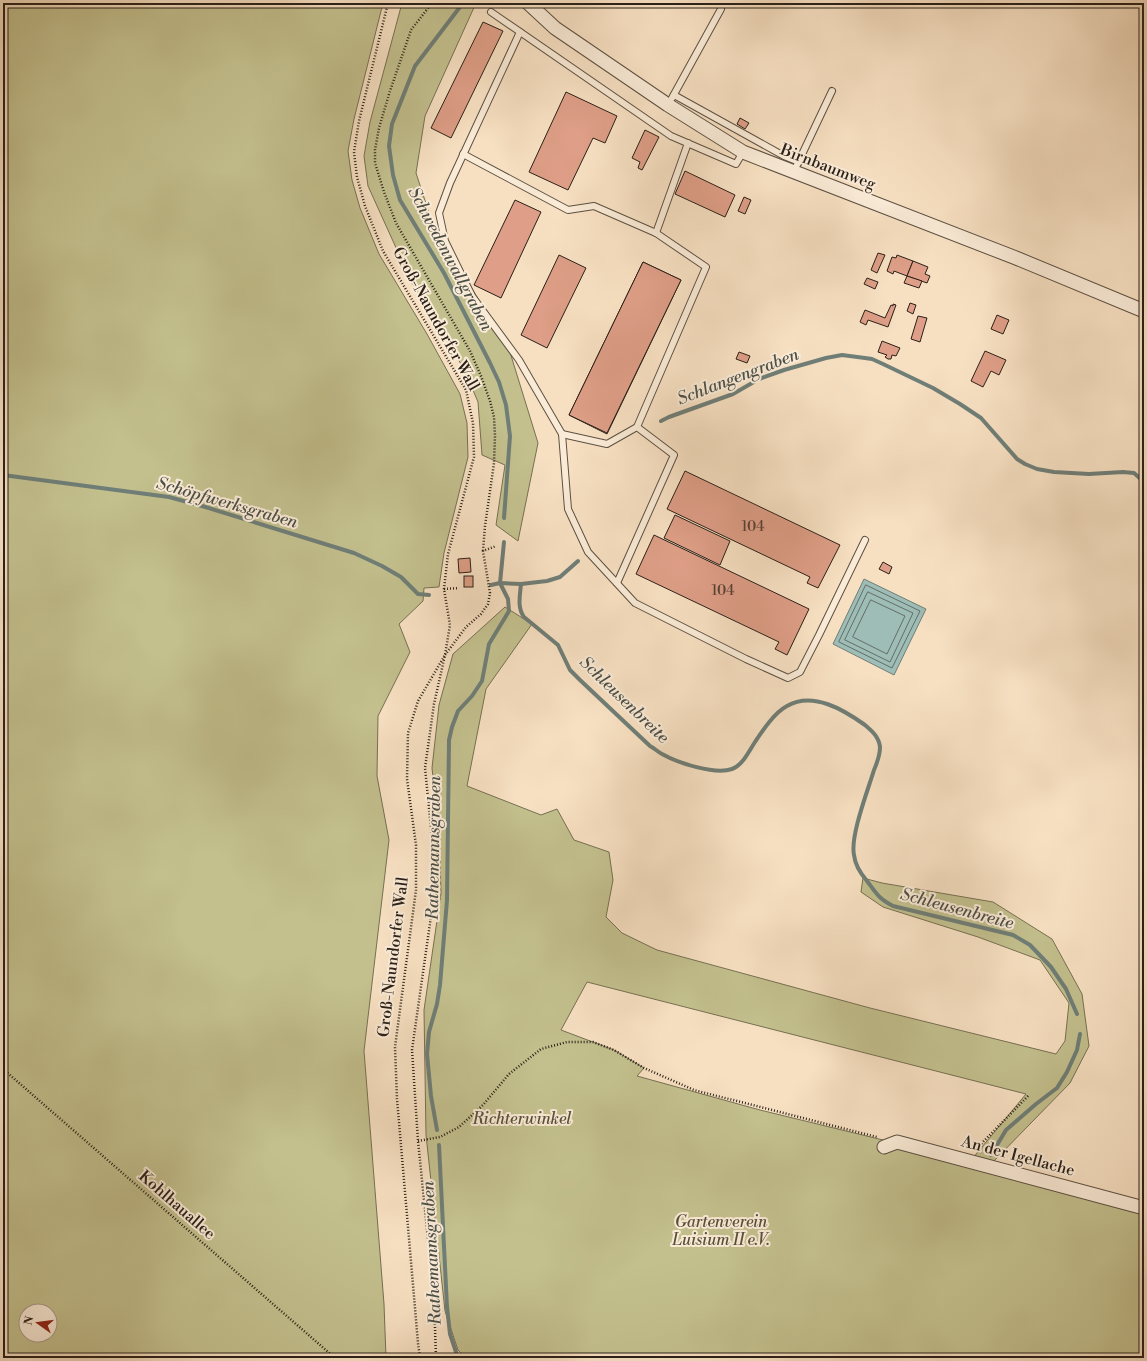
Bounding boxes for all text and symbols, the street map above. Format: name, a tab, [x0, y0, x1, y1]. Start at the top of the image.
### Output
street label: Birnbaumweg	[776, 139, 879, 195]
water label: Schwedenwallgraben	[403, 183, 497, 335]
street label: Groß-Naundorfer Wall	[388, 244, 484, 395]
water label: Schlangengraben	[674, 344, 802, 410]
water label: Schöpfwerksgraben	[154, 472, 301, 534]
house number: 104	[741, 518, 765, 536]
house number: 104	[711, 582, 735, 600]
water label: Schleusenbreite	[575, 652, 674, 748]
water label: Rathemannsgraben	[422, 775, 446, 921]
street label: Groß-Naundorfer Wall	[373, 875, 413, 1038]
water label: Schleusenbreite	[898, 883, 1016, 935]
park label: Richterwinkel	[471, 1109, 572, 1129]
street label: An der Igellache	[958, 1131, 1077, 1181]
street label: Kohlhauallee	[134, 1166, 220, 1244]
water label: Rathemannsgraben	[417, 1180, 447, 1327]
park label: Gartenverein Luisium II e.V.	[671, 1212, 770, 1250]
north arrow	[18, 1303, 58, 1343]
text: N	[21, 1315, 37, 1327]

